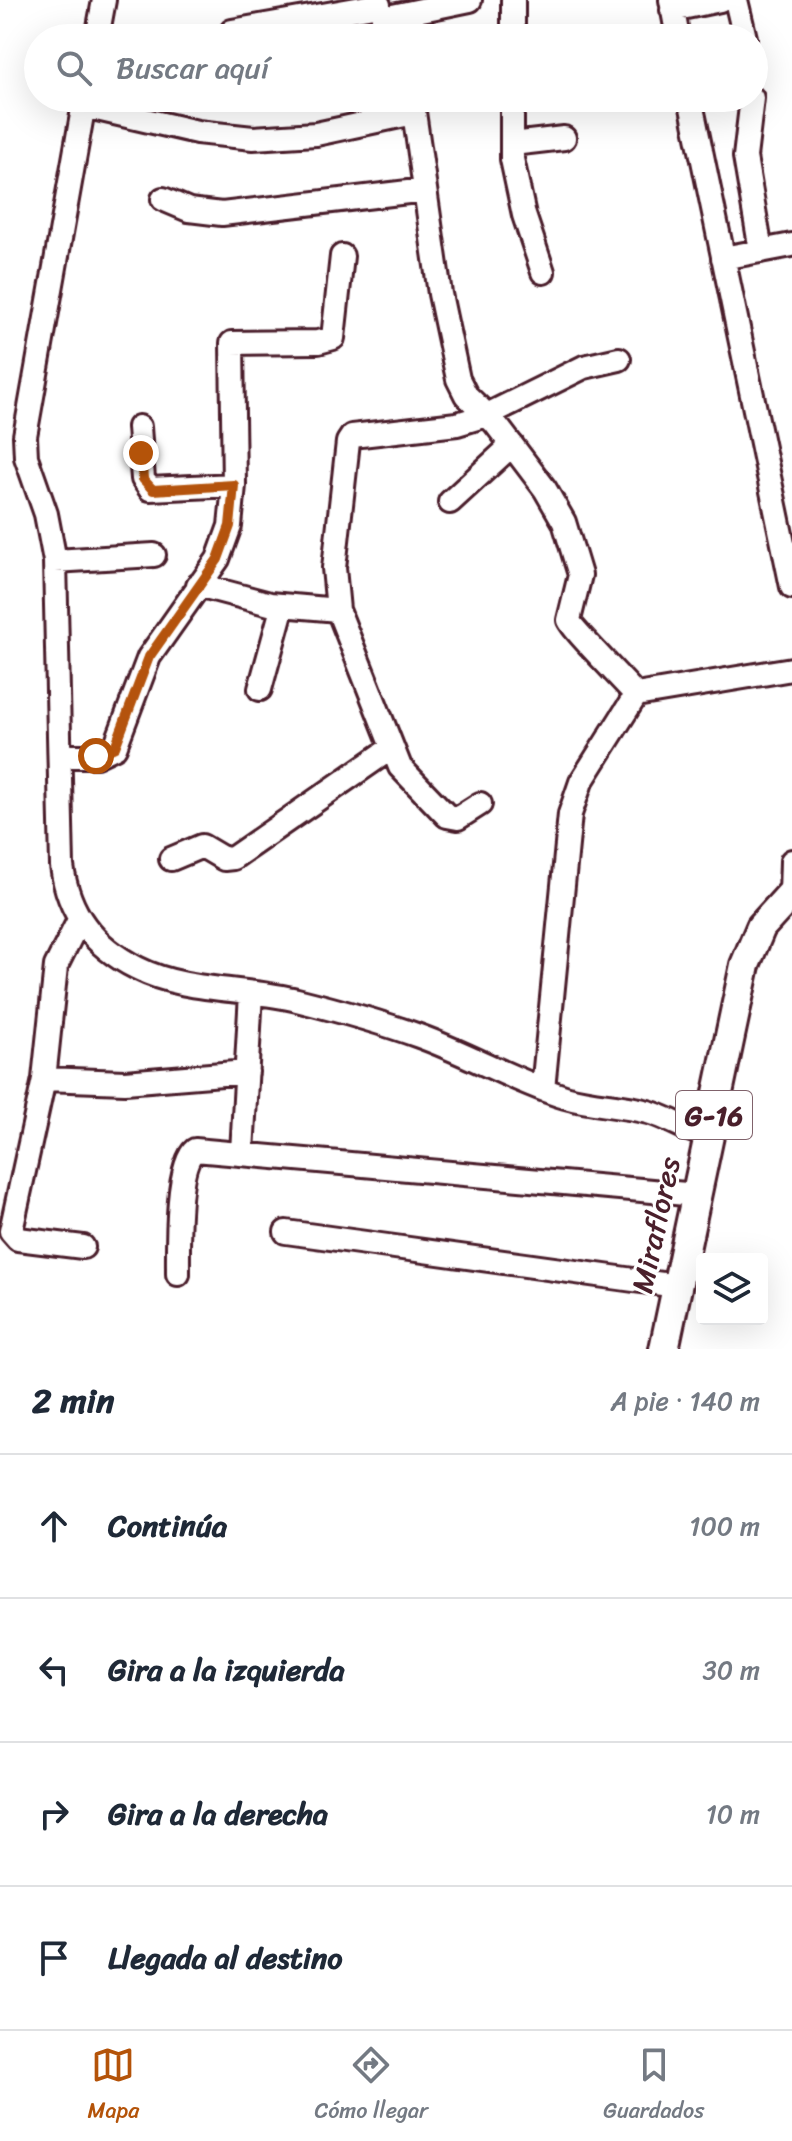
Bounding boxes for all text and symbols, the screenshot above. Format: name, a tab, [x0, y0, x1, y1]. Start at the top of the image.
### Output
search box	[24, 24, 768, 112]
text: Buscar aquí	[116, 41, 269, 95]
icon: search	[52, 46, 96, 90]
route end	[123, 435, 159, 471]
route start	[78, 738, 114, 774]
road number: G-16	[676, 1091, 752, 1139]
street label: Miraflores	[615, 1152, 697, 1298]
map controls	[696, 1253, 768, 1325]
button: layers	[696, 1253, 768, 1325]
text: 2 min	[32, 1371, 114, 1431]
text: A pie · 140 m	[611, 1378, 760, 1424]
text: Continúa	[108, 1499, 227, 1553]
text: 100 m	[689, 1503, 760, 1549]
icon: ahead	[32, 1504, 76, 1548]
text: Gira a la izquierda	[108, 1643, 345, 1697]
text: 30 m	[703, 1647, 760, 1693]
icon: left	[32, 1648, 76, 1692]
text: Gira a la derecha	[108, 1787, 328, 1841]
text: 10 m	[706, 1791, 760, 1837]
icon: right	[32, 1792, 76, 1836]
text: Llegada al destino	[108, 1931, 342, 1985]
icon: arrive	[32, 1936, 76, 1980]
tab: Mapa	[88, 2043, 139, 2130]
tab: Cómo llegar	[314, 2043, 428, 2130]
tab: Guardados	[603, 2043, 704, 2130]

